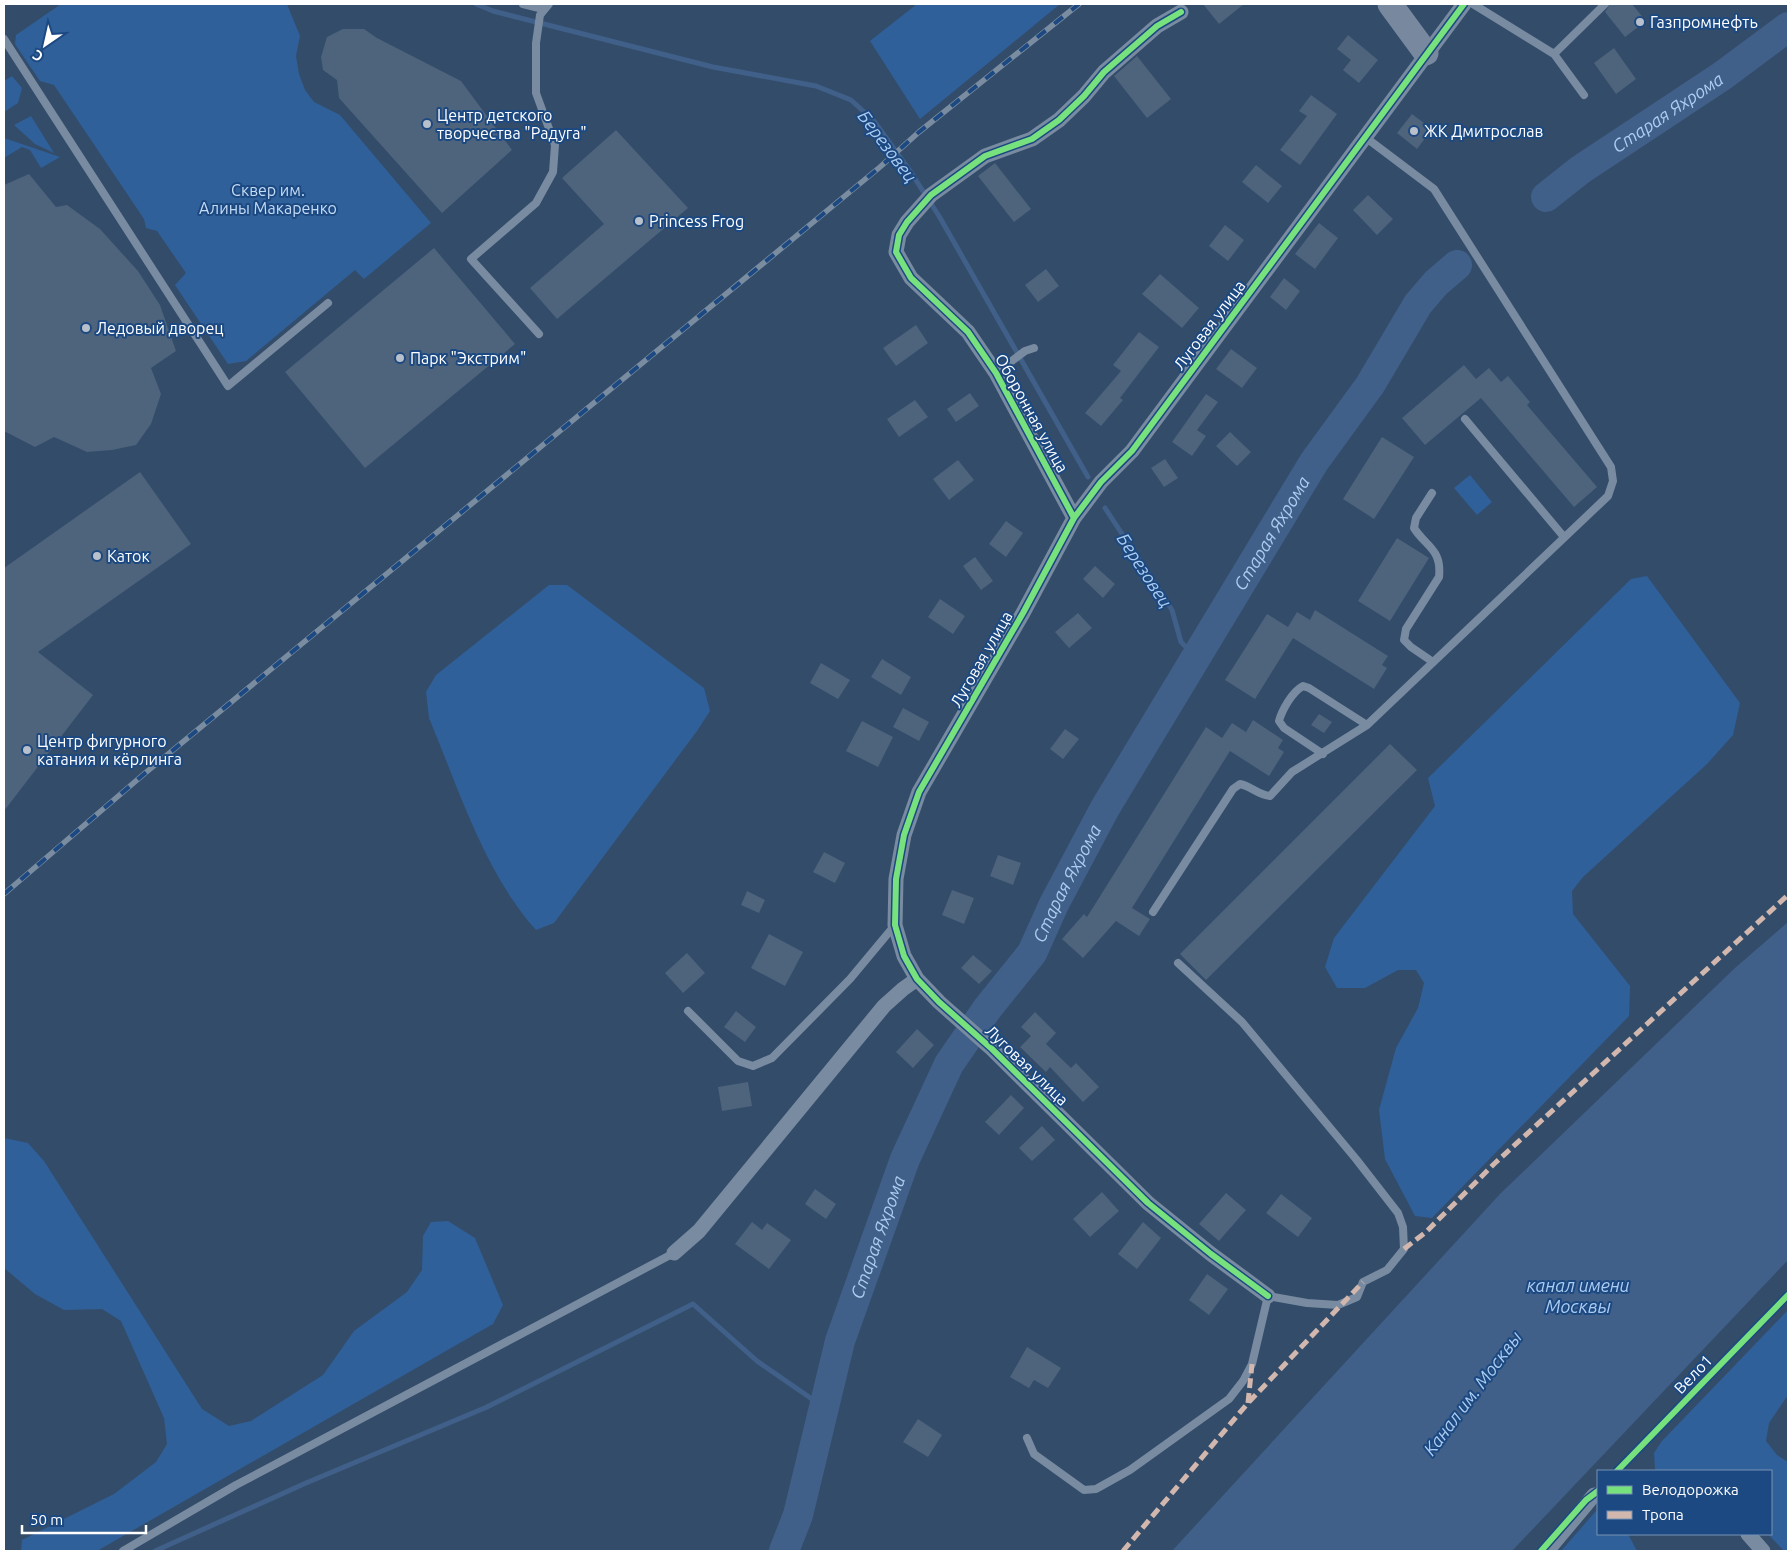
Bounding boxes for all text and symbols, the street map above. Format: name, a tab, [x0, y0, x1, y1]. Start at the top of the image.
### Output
place label: Газпромнефть	[1650, 13, 1758, 31]
marker: Газпромнефть	[1634, 16, 1646, 28]
north arrow	[20, 20, 70, 70]
text: С	[30, 47, 46, 65]
water label: Старая Яхрома	[1608, 68, 1727, 156]
place label: Центр детского творчества "Радуга"	[437, 106, 587, 142]
water label: Березовец	[854, 106, 922, 186]
marker: Центр детского творчества "Радуга"	[421, 118, 433, 130]
place label: ЖК Дмитрослав	[1424, 122, 1543, 140]
marker: ЖК Дмитрослав	[1408, 125, 1420, 137]
park label: Сквер им. Алины Макаренко	[199, 181, 337, 217]
place label: Princess Frog	[649, 212, 744, 230]
marker: Princess Frog	[633, 215, 645, 227]
street label: Луговая улица	[1169, 277, 1249, 373]
place label: Ледовый дворец	[96, 319, 224, 337]
marker: Ледовый дворец	[80, 322, 92, 334]
place label: Парк "Экстрим"	[410, 349, 526, 367]
street label: Оборонная улица	[992, 351, 1072, 475]
marker: Парк "Экстрим"	[394, 352, 406, 364]
water label: Старая Яхрома	[1229, 472, 1313, 593]
water label: Березовец	[1113, 529, 1177, 611]
place label: Каток	[107, 547, 150, 565]
marker: Каток	[91, 550, 103, 562]
street label: Луговая улица	[946, 608, 1016, 710]
place label: Центр фигурного катания и кёрлинга	[37, 732, 182, 768]
marker: Центр фигурного катания и кёрлинга	[21, 744, 33, 756]
water label: Старая Яхрома	[1028, 821, 1105, 945]
street label: Луговая улица	[982, 1021, 1072, 1109]
water label: Старая Яхрома	[846, 1173, 908, 1301]
water label: канал имени Москвы	[1527, 1275, 1630, 1316]
water label: Канал им. Москвы	[1419, 1327, 1525, 1459]
street label: Вело1	[1670, 1351, 1716, 1397]
legend	[1597, 1470, 1772, 1535]
text: Велодорожка	[1642, 1481, 1739, 1498]
scale bar	[22, 1502, 146, 1534]
text: Тропа	[1642, 1506, 1684, 1523]
text: 50 m	[30, 1511, 63, 1528]

